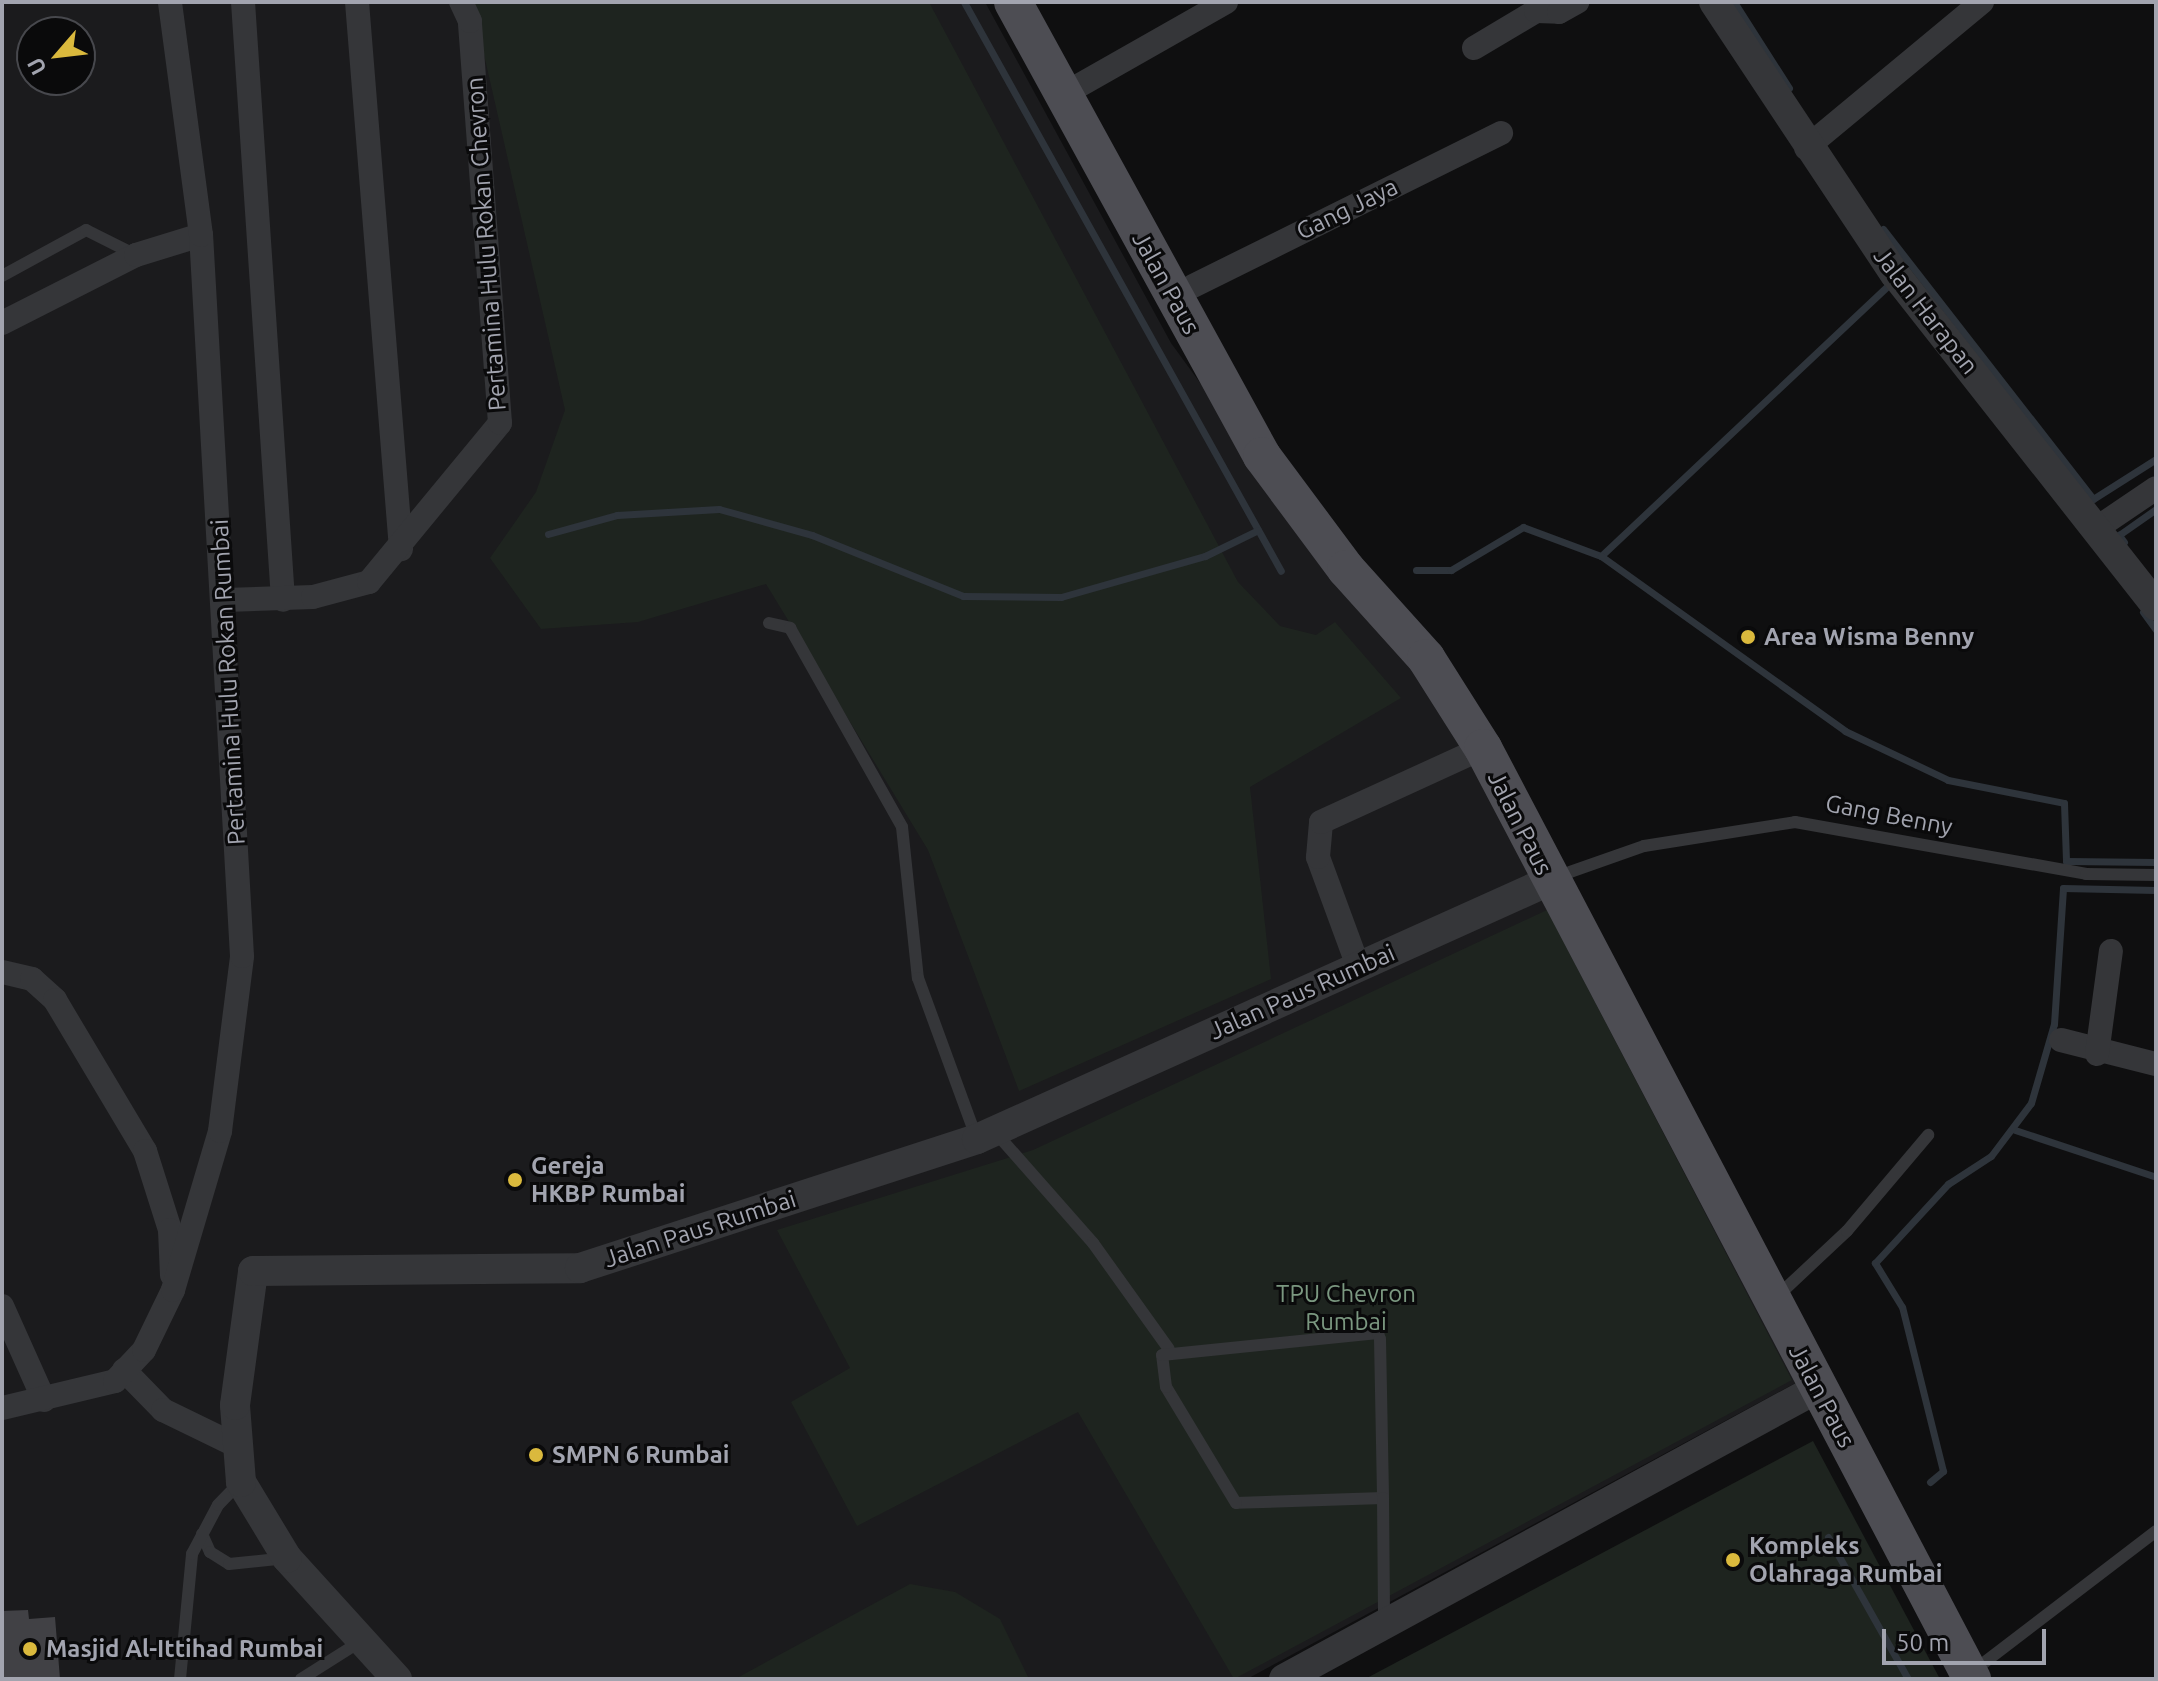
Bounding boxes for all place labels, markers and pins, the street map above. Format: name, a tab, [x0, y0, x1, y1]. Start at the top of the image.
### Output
place label: Area Wisma Benny	[1764, 623, 1974, 651]
marker: Area Wisma Benny	[1739, 628, 1757, 646]
place label: Gereja HKBP Rumbai	[531, 1152, 686, 1208]
marker: Gereja HKBP Rumbai	[506, 1171, 524, 1189]
place label: SMPN 6 Rumbai	[552, 1441, 729, 1469]
marker: SMPN 6 Rumbai	[527, 1446, 545, 1464]
place label: Kompleks Olahraga Rumbai	[1749, 1532, 1942, 1588]
marker: Kompleks Olahraga Rumbai	[1724, 1551, 1742, 1569]
place label: Masjid Al-Ittihad Rumbai	[46, 1635, 323, 1663]
marker: Masjid Al-Ittihad Rumbai	[21, 1640, 39, 1658]

